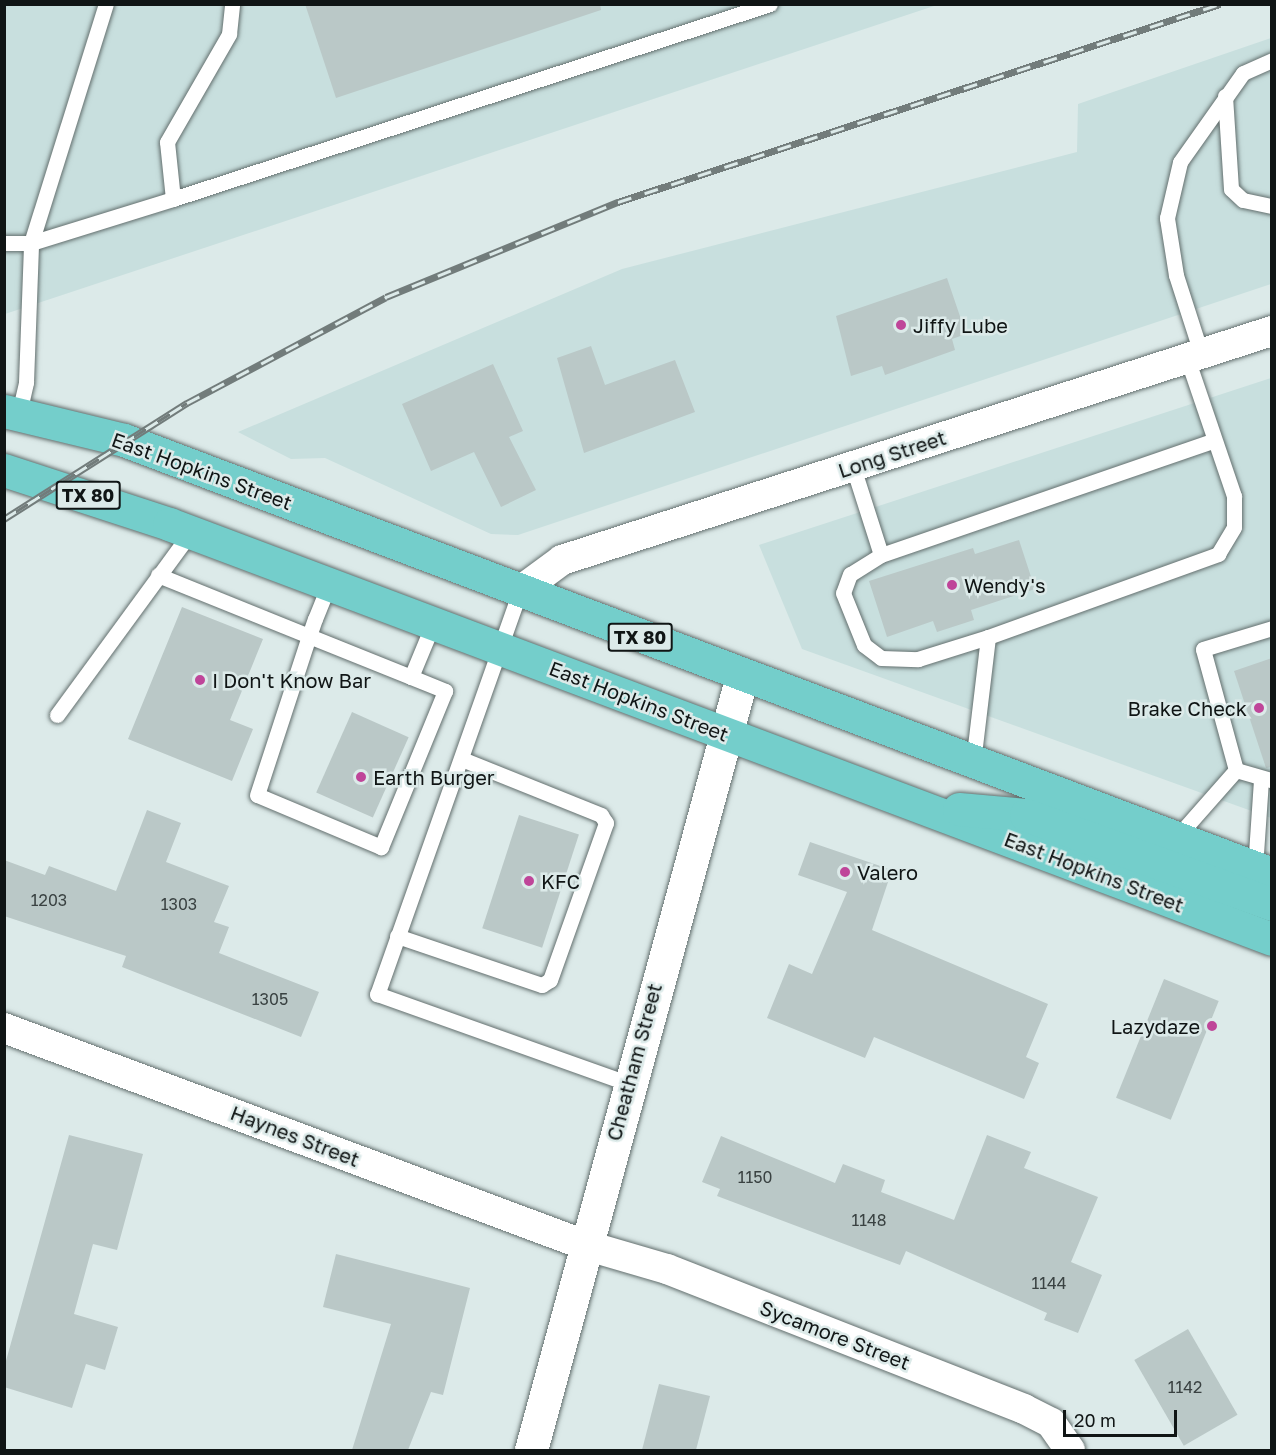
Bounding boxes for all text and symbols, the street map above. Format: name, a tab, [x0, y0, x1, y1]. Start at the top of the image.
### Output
place label: Jiffy Lube	[913, 313, 1008, 337]
marker: Jiffy Lube	[894, 318, 908, 332]
street label: Long Street	[835, 425, 949, 483]
street label: East Hopkins Street	[109, 427, 295, 515]
road number: TX 80	[55, 480, 121, 510]
place label: Wendy's	[964, 573, 1046, 597]
marker: Wendy's	[945, 578, 959, 592]
road number: TX 80	[607, 622, 673, 652]
street label: East Hopkins Street	[546, 656, 732, 746]
place label: I Don't Know Bar	[212, 668, 371, 692]
marker: I Don't Know Bar	[193, 673, 207, 687]
place label: Brake Check	[1128, 696, 1247, 720]
marker: Brake Check	[1252, 701, 1266, 715]
place label: Earth Burger	[373, 765, 495, 789]
marker: Earth Burger	[354, 770, 368, 784]
street label: East Hopkins Street	[1001, 827, 1187, 917]
place label: Valero	[857, 860, 918, 884]
marker: Valero	[838, 865, 852, 879]
place label: KFC	[541, 869, 580, 893]
marker: KFC	[522, 874, 536, 888]
house number: 1203	[31, 890, 67, 910]
house number: 1303	[161, 894, 197, 914]
street label: Cheatham Street	[601, 981, 667, 1143]
house number: 1305	[252, 989, 288, 1009]
place label: Lazydaze	[1111, 1014, 1200, 1038]
marker: Lazydaze	[1205, 1019, 1219, 1033]
street label: Haynes Street	[227, 1100, 363, 1172]
house number: 1150	[738, 1167, 772, 1187]
house number: 1148	[851, 1210, 887, 1230]
house number: 1144	[1031, 1273, 1067, 1293]
street label: Sycamore Street	[757, 1295, 913, 1375]
house number: 1142	[1168, 1377, 1202, 1397]
scale bar	[1066, 1398, 1180, 1436]
text: 20 m	[1074, 1409, 1116, 1431]

